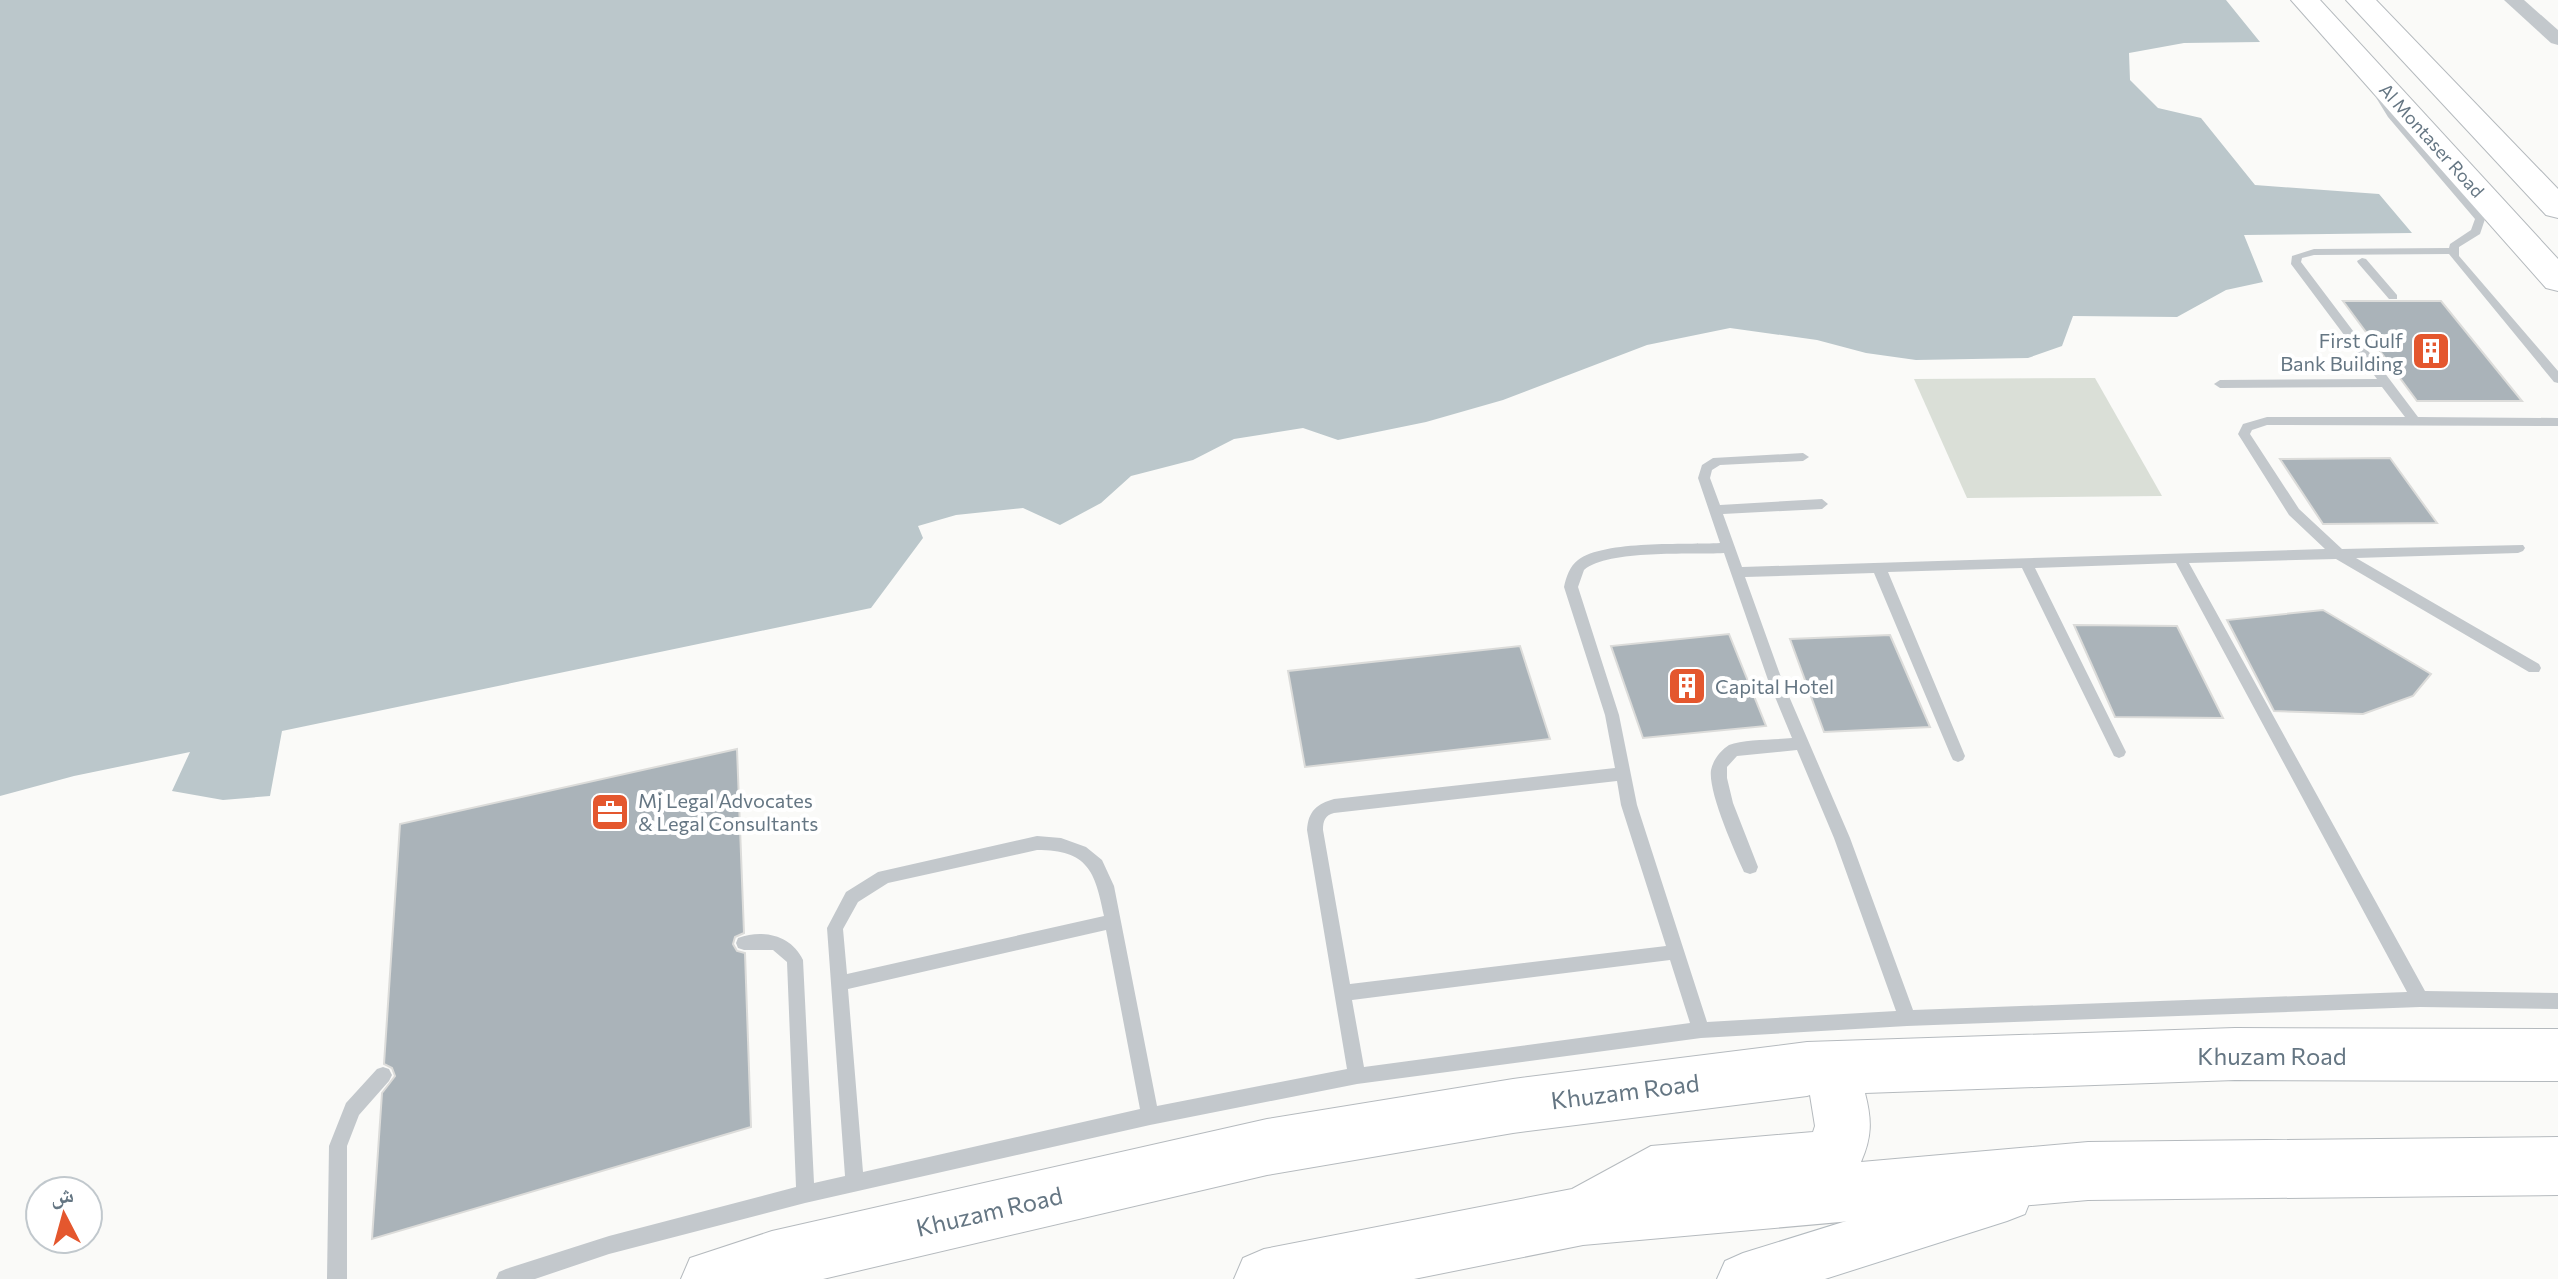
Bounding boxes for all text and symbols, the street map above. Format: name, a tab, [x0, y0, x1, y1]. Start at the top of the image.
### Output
street label: Al Montaser Road	[2375, 78, 2489, 202]
place label: First Gulf Bank Building	[2280, 328, 2403, 375]
building icon: First Gulf Bank Building	[2410, 330, 2452, 372]
building icon: Capital Hotel	[1666, 665, 1708, 707]
place label: Capital Hotel	[1715, 674, 1834, 698]
place label: Mj Legal Advocates & Legal Consultants	[638, 788, 818, 835]
office icon: Mj Legal Advocates & Legal Consultants	[589, 791, 631, 833]
street label: Khuzam Road	[2197, 1041, 2347, 1070]
street label: Khuzam Road	[1549, 1068, 1701, 1114]
north arrow	[24, 1175, 104, 1255]
text: ش	[49, 1180, 75, 1210]
street label: Khuzam Road	[913, 1180, 1065, 1242]

